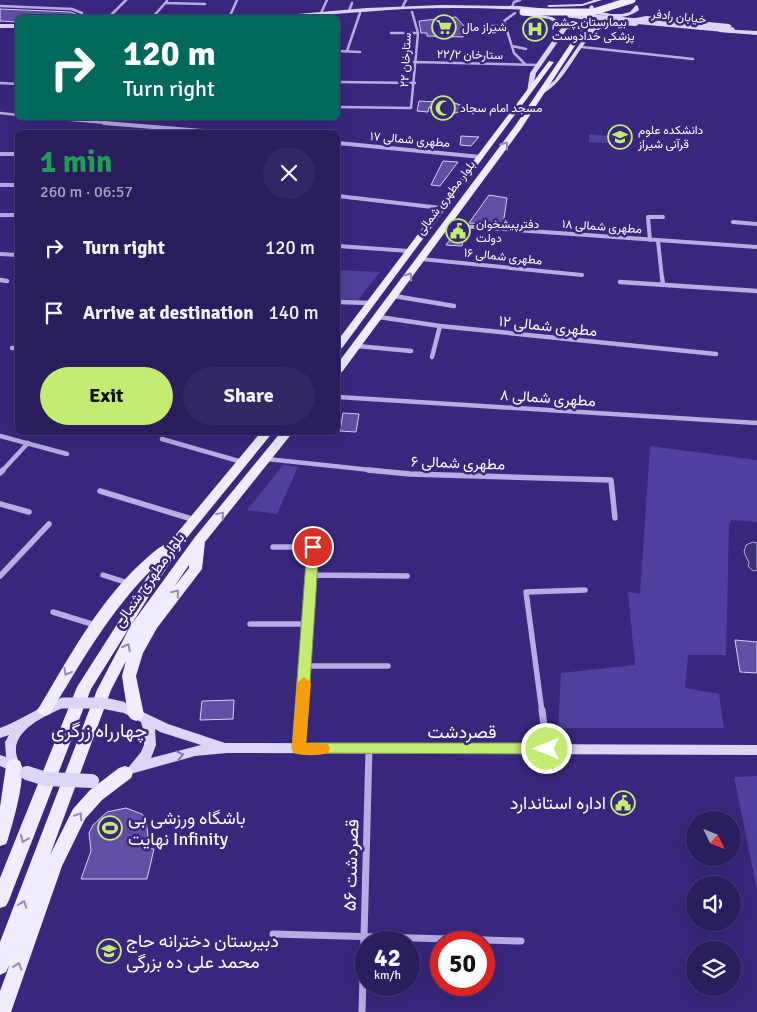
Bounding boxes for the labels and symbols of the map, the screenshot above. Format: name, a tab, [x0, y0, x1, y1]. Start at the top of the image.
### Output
street label: خیابان رادفر	[650, 7, 707, 27]
supermarket icon: شیراز مال	[431, 14, 457, 40]
place label: بیمارستان چشم پزشکی خدادوست	[552, 15, 635, 44]
hospital icon: بیمارستان چشم پزشکی خدادوست	[522, 16, 548, 42]
place label: شیراز مال	[462, 20, 507, 35]
street label: ۲۲ ستارخان	[397, 32, 415, 88]
street label: ۲۲/۲ ستارخان	[437, 47, 503, 63]
mosque icon: مسجد امام سجاد	[430, 95, 456, 121]
place label: مسجد امام سجاد	[460, 101, 542, 116]
place label: دانشکده علوم قرآنی شیراز	[637, 123, 704, 152]
school or university icon: دانشکده علوم قرآنی شیراز	[607, 124, 633, 150]
street label: ۱۷ مطهری شمالی	[369, 129, 451, 151]
one-way arrow	[500, 142, 508, 151]
street label: بلوار مطهرى شمالى	[413, 158, 479, 238]
place label: دفترپیشخوان دولت	[476, 217, 539, 246]
street label: ۱۸ مطهری شمالی	[562, 217, 642, 237]
public building icon: دفترپیشخوان دولت	[445, 218, 471, 244]
street label: ۱۶ مطهری شمالی	[463, 245, 543, 269]
one-way arrow	[403, 272, 412, 281]
street label: ۱۲ مطهری شمالی	[498, 312, 598, 341]
street label: ۸ مطهری شمالی	[500, 386, 596, 411]
street label: ۶ مطهری شمالی	[411, 452, 505, 475]
one-way arrow	[215, 512, 223, 521]
pin	[292, 526, 334, 568]
street label: بلوار مطهرى شمالى	[110, 529, 189, 631]
one-way arrow	[171, 590, 179, 599]
one-way arrow	[121, 643, 131, 652]
one-way arrow	[63, 667, 73, 676]
district label: چهارراه زرگری	[51, 719, 147, 744]
street label: قصردشت	[428, 721, 496, 743]
position arrow	[520, 722, 572, 774]
one-way arrow	[175, 750, 184, 761]
public building icon: اداره استاندارد	[610, 790, 636, 816]
place label: اداره استاندارد	[510, 792, 606, 814]
place label: باشگاه ورزشی بی نهایت Infinity	[128, 807, 246, 850]
north arrow	[686, 811, 741, 866]
one-way arrow	[73, 812, 82, 822]
sports icon: باشگاه ورزشی بی نهایت Infinity	[97, 815, 123, 841]
street label: ۵۶ قصردشت	[338, 819, 364, 911]
one-way arrow	[20, 834, 30, 843]
one-way arrow	[17, 900, 27, 908]
place label: دبیرستان دخترانه حاج محمد علی ده بزرگی	[126, 930, 279, 973]
speed limit sign: 50	[430, 931, 495, 996]
school or university icon: دبیرستان دخترانه حاج محمد علی ده بزرگی	[96, 938, 122, 964]
one-way arrow	[12, 962, 22, 971]

